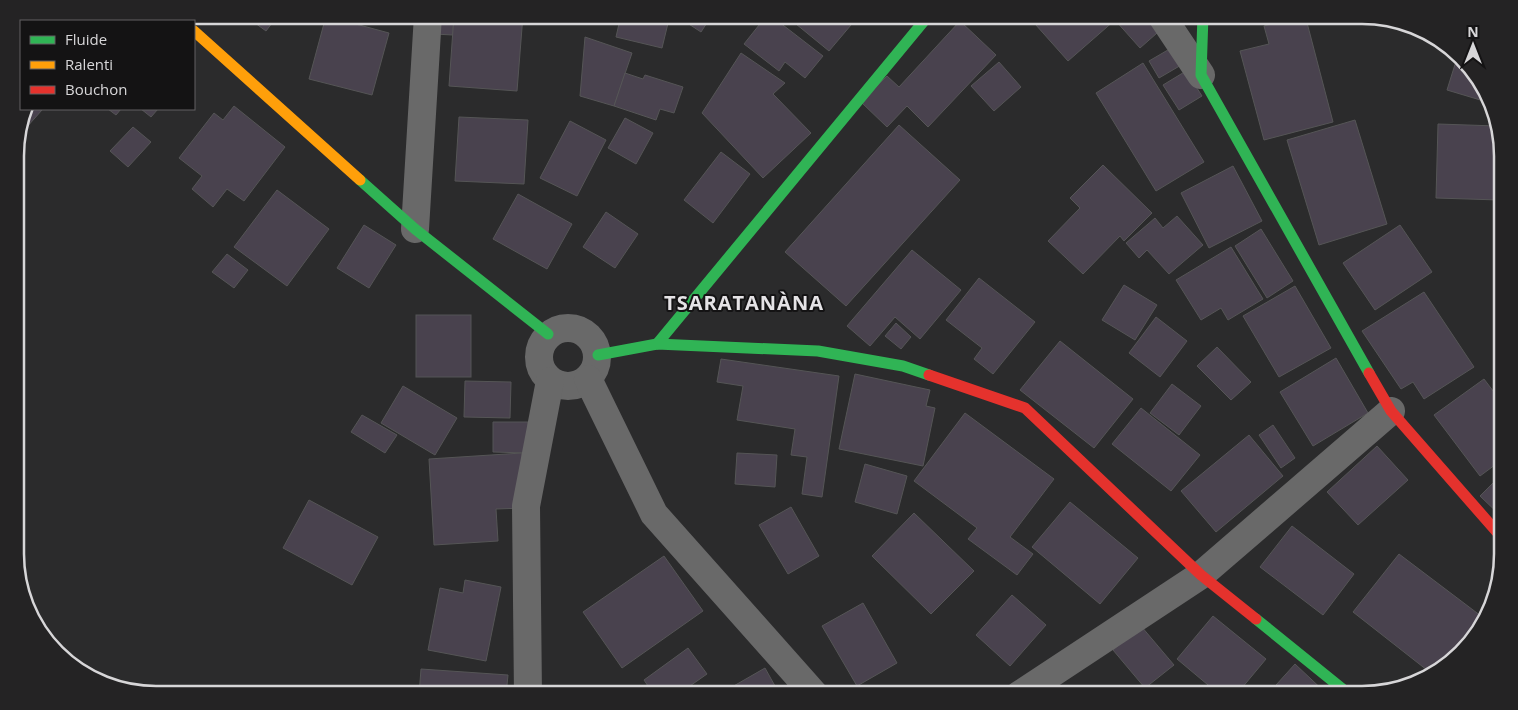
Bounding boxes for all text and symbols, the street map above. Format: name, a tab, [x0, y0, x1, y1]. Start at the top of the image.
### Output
legend	[20, 20, 195, 110]
north arrow	[1448, 20, 1498, 70]
text: N	[1467, 22, 1479, 41]
text: Fluide	[65, 29, 107, 49]
text: Ralenti	[65, 54, 113, 74]
text: Bouchon	[65, 79, 128, 99]
district label: TSARATANÀNA	[664, 289, 824, 316]

